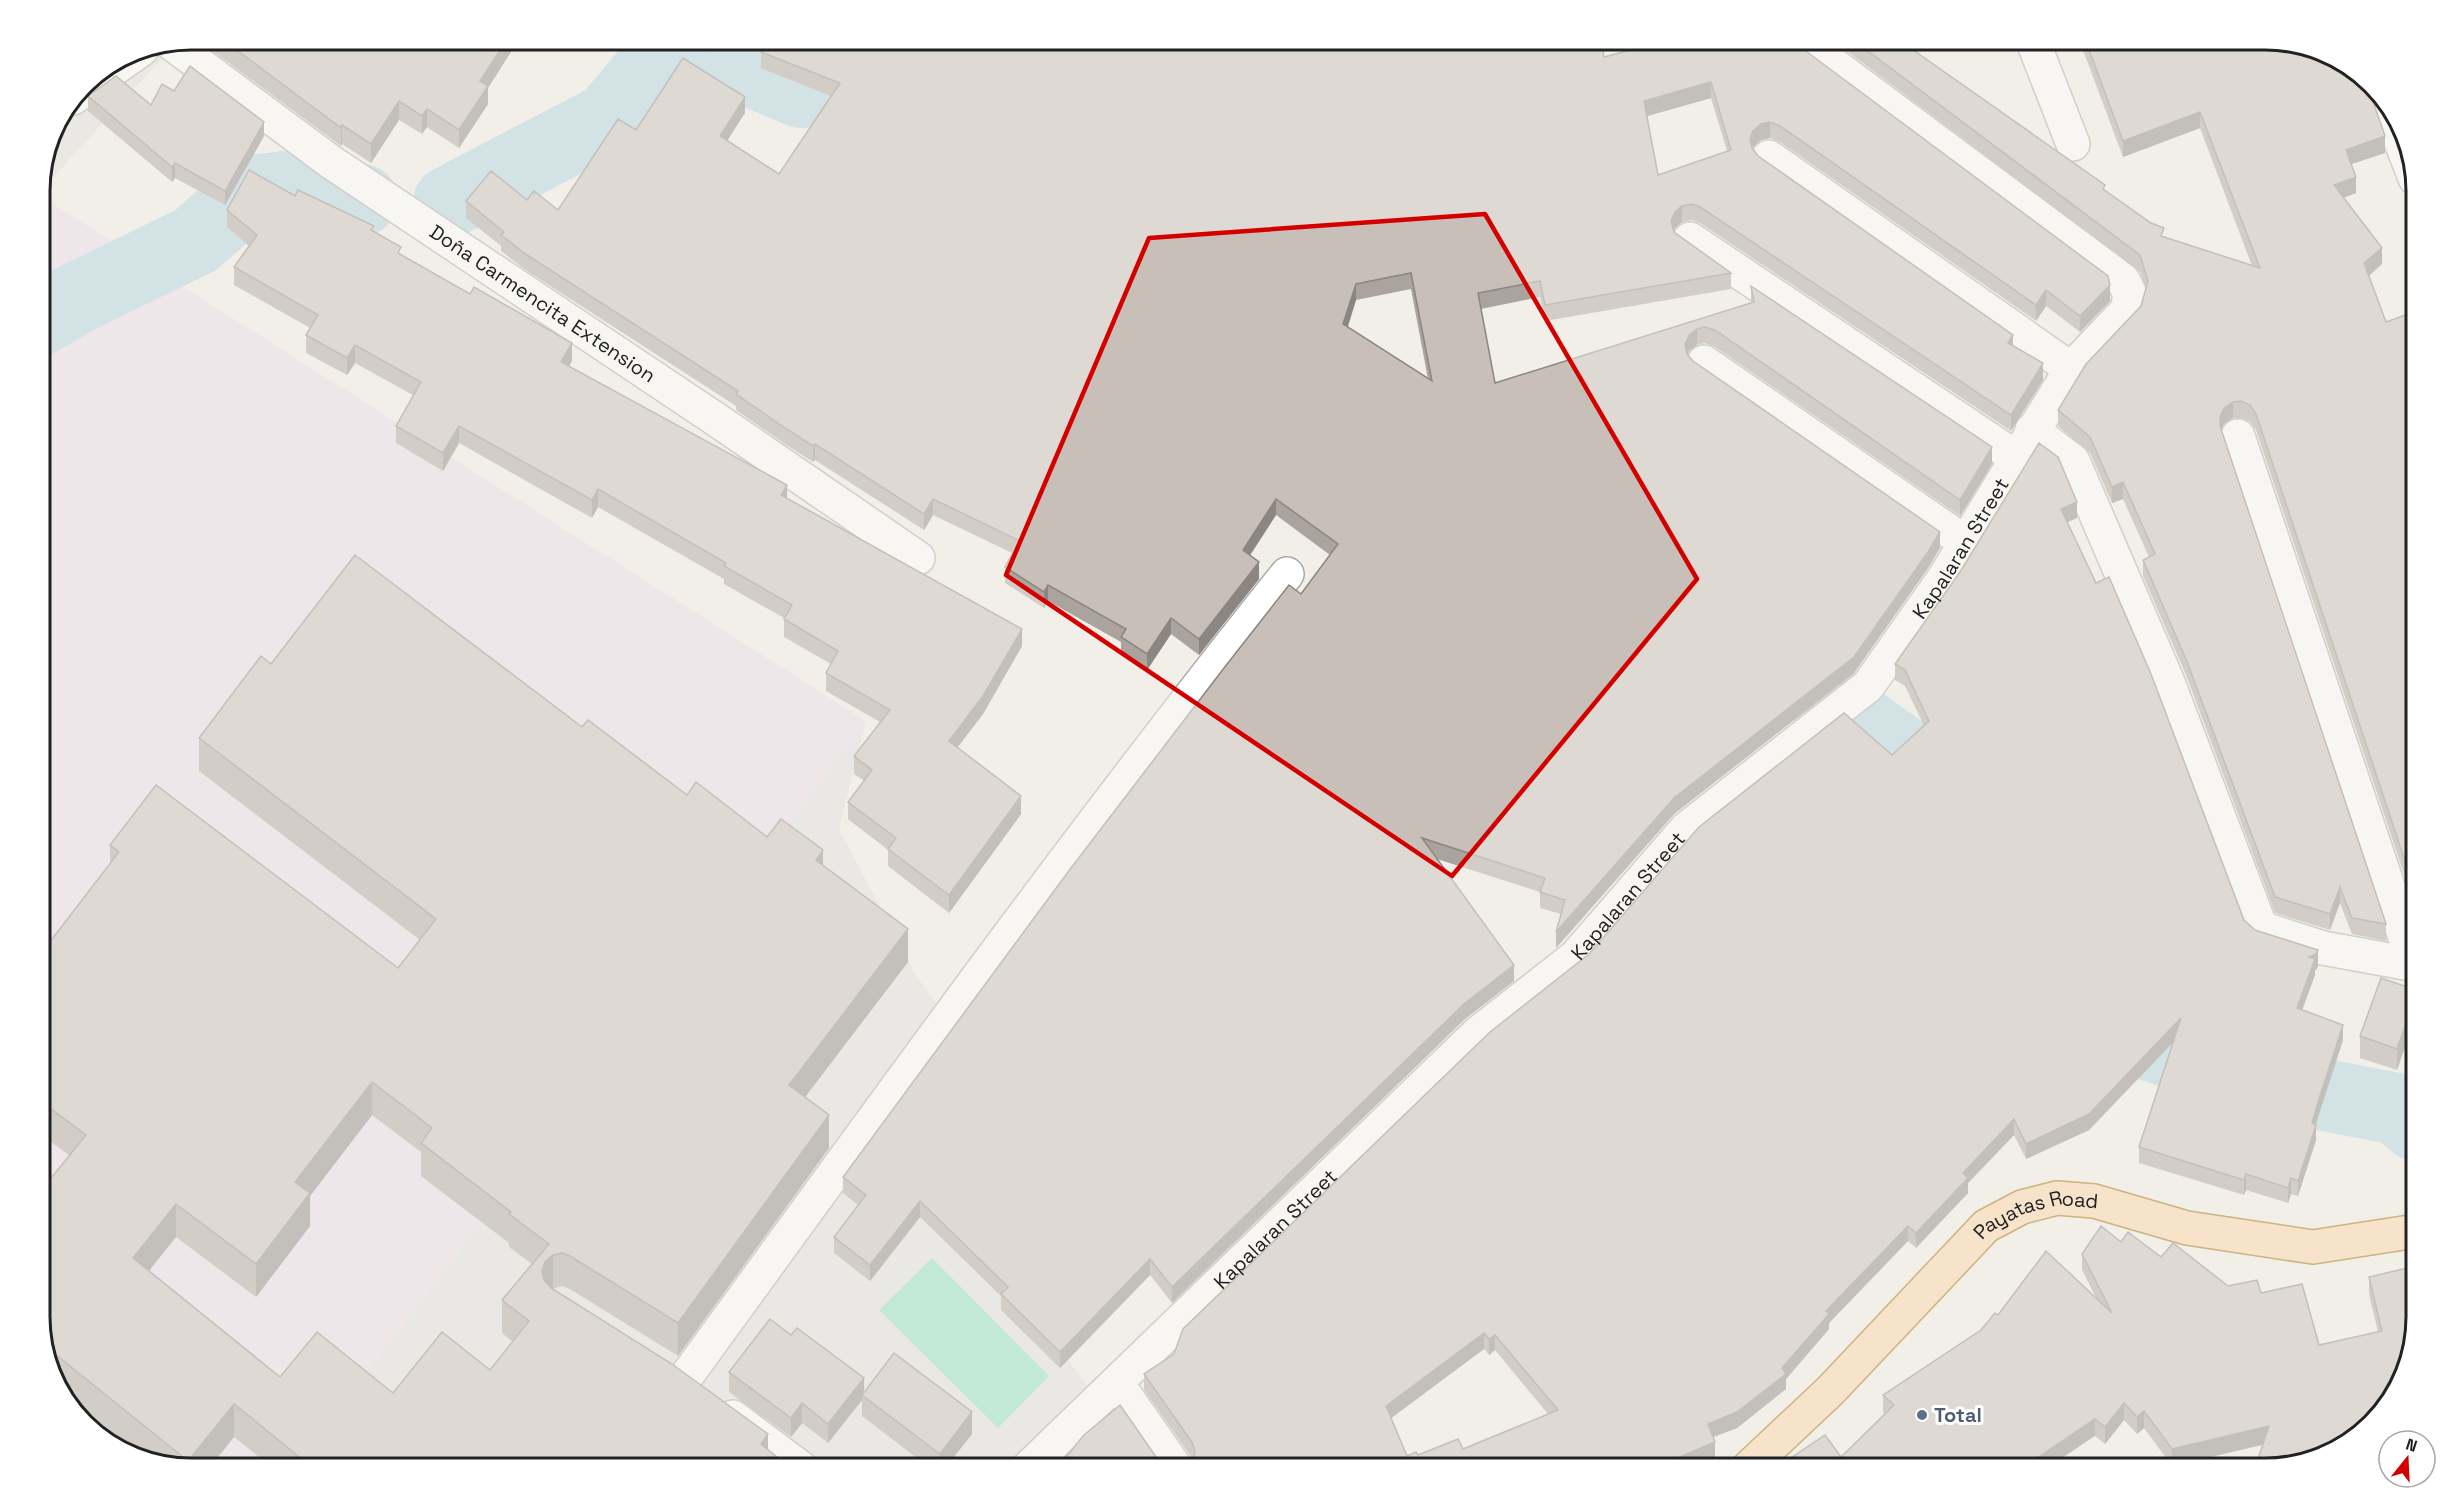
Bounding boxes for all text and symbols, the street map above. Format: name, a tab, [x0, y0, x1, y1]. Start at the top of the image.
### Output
street label: Doña Carmencita Extension	[425, 219, 661, 388]
street label: Kapalaran Street	[1906, 473, 2015, 624]
street label: Kapalaran Street	[1565, 826, 1691, 966]
street label: Kapalaran Street	[1208, 1163, 1343, 1294]
street label: Payatas Road	[1967, 1184, 2099, 1245]
place label: Total	[1934, 1402, 1982, 1428]
marker: Total	[1915, 1408, 1929, 1422]
north arrow	[2377, 1429, 2437, 1489]
text: N	[2403, 1434, 2420, 1457]

